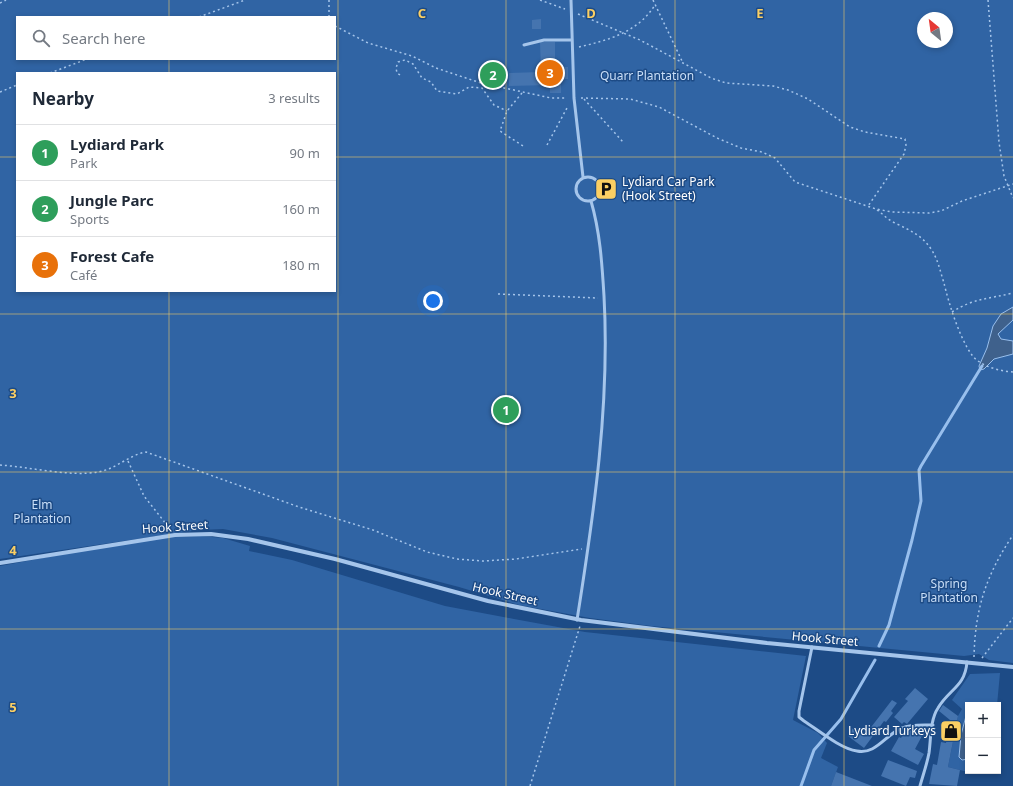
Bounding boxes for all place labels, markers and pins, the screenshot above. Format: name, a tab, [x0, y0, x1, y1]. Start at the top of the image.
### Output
pin: 3	[537, 58, 563, 88]
pin: 2	[480, 60, 506, 90]
place label: Lydiard Car Park (Hook Street)	[622, 173, 715, 204]
parking icon: Lydiard Car Park (Hook Street)	[593, 176, 619, 202]
pin: 1	[493, 395, 519, 425]
shop icon: Lydiard Turkeys	[938, 718, 964, 744]
place label: Lydiard Turkeys	[848, 722, 936, 739]

